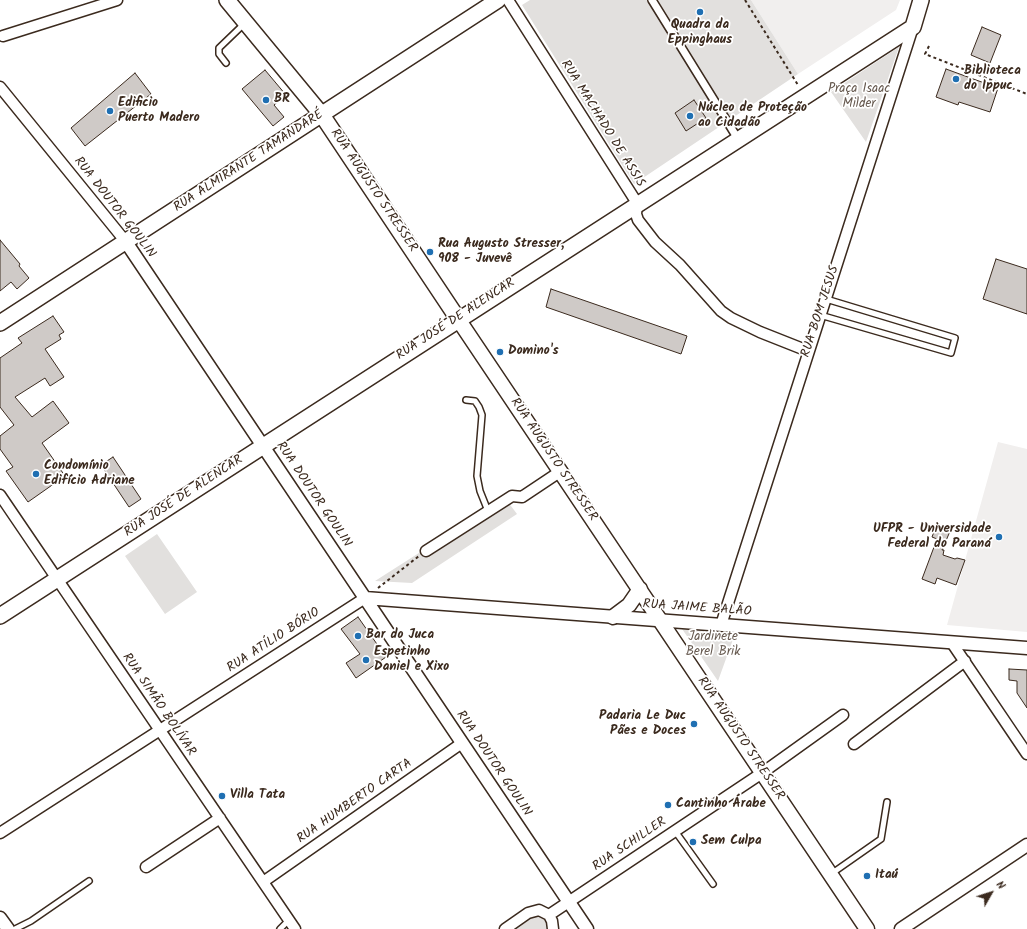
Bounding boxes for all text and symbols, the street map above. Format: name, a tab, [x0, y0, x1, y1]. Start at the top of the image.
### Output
marker: Quadra da Eppinghaus	[695, 7, 705, 17]
place label: Quadra da Eppinghaus	[668, 18, 732, 49]
street label: RUA MACHADO DE ASSIS	[557, 58, 647, 190]
place label: Biblioteca do Ippuc	[964, 64, 1021, 95]
marker: Biblioteca do Ippuc	[951, 74, 961, 84]
park label: Praça Isaac Milder	[828, 82, 890, 113]
place label: BR	[274, 92, 290, 108]
marker: BR	[261, 95, 271, 105]
place label: Edificio Puerto Madero	[118, 96, 200, 127]
place label: Núcleo de Proteção ao Cidadão	[698, 101, 807, 132]
marker: Edificio Puerto Madero	[105, 106, 115, 116]
street label: RUA ALMIRANTE TAMANDARÉ	[171, 108, 327, 216]
marker: Núcleo de Proteção ao Cidadão	[685, 111, 695, 121]
street label: RUA AUGUSTO STRESSER	[326, 127, 420, 255]
street label: RUA DOUTOR GOULIN	[70, 154, 158, 262]
place label: Rua Augusto Stresser, 908 - Juvevê	[438, 237, 564, 268]
marker: Rua Augusto Stresser, 908 - Juvevê	[425, 247, 435, 257]
street label: RUA BOM JESUS	[799, 264, 843, 360]
street label: RUA JOSÉ DE ALENCAR	[394, 276, 518, 364]
place label: Domino's	[508, 344, 559, 360]
marker: Domino's	[495, 347, 505, 357]
street label: RUA AUGUSTO STRESSER	[506, 396, 600, 524]
street label: RUA DOUTOR GOULIN	[272, 439, 354, 551]
street label: RUA JOSÉ DE ALENCAR	[122, 453, 246, 541]
place label: Condomínio Edifício Adriane	[44, 459, 135, 490]
marker: Condomínio Edifício Adriane	[31, 469, 41, 479]
place label: UFPR - Universidade Federal do Paraná	[873, 522, 991, 553]
marker: UFPR - Universidade Federal do Paraná	[994, 532, 1004, 542]
street label: RUA JAIME BALÃO	[642, 597, 752, 621]
street label: RUA ATÍLIO BÓRIO	[225, 605, 323, 677]
place label: Bar do Juca	[366, 628, 434, 644]
park label: Jardinete Berel Brik	[686, 630, 740, 661]
marker: Bar do Juca	[353, 631, 363, 641]
place label: Espetinho Daniel e Xixo	[374, 645, 449, 676]
street label: RUA SIMÃO BOLÍVAR	[118, 651, 198, 759]
marker: Espetinho Daniel e Xixo	[361, 655, 371, 665]
street label: RUA AUGUSTO STRESSER	[693, 675, 787, 803]
street label: RUA DOUTOR GOULIN	[452, 708, 534, 820]
place label: Padaria Le Duc Pães e Doces	[599, 709, 686, 740]
marker: Padaria Le Duc Pães e Doces	[689, 719, 699, 729]
street label: RUA HUMBERTO CARTA	[294, 756, 416, 848]
place label: Villa Tata	[230, 788, 285, 804]
marker: Villa Tata	[217, 791, 227, 801]
place label: Cantinho Árabe	[676, 797, 766, 813]
marker: Cantinho Árabe	[663, 800, 673, 810]
street label: RUA SCHILLER	[590, 815, 670, 875]
place label: Sem Culpa	[701, 834, 762, 850]
marker: Sem Culpa	[688, 837, 698, 847]
place label: Itaú	[875, 868, 898, 884]
marker: Itaú	[862, 871, 872, 881]
north arrow	[971, 873, 1011, 913]
text: N	[991, 877, 1010, 894]

